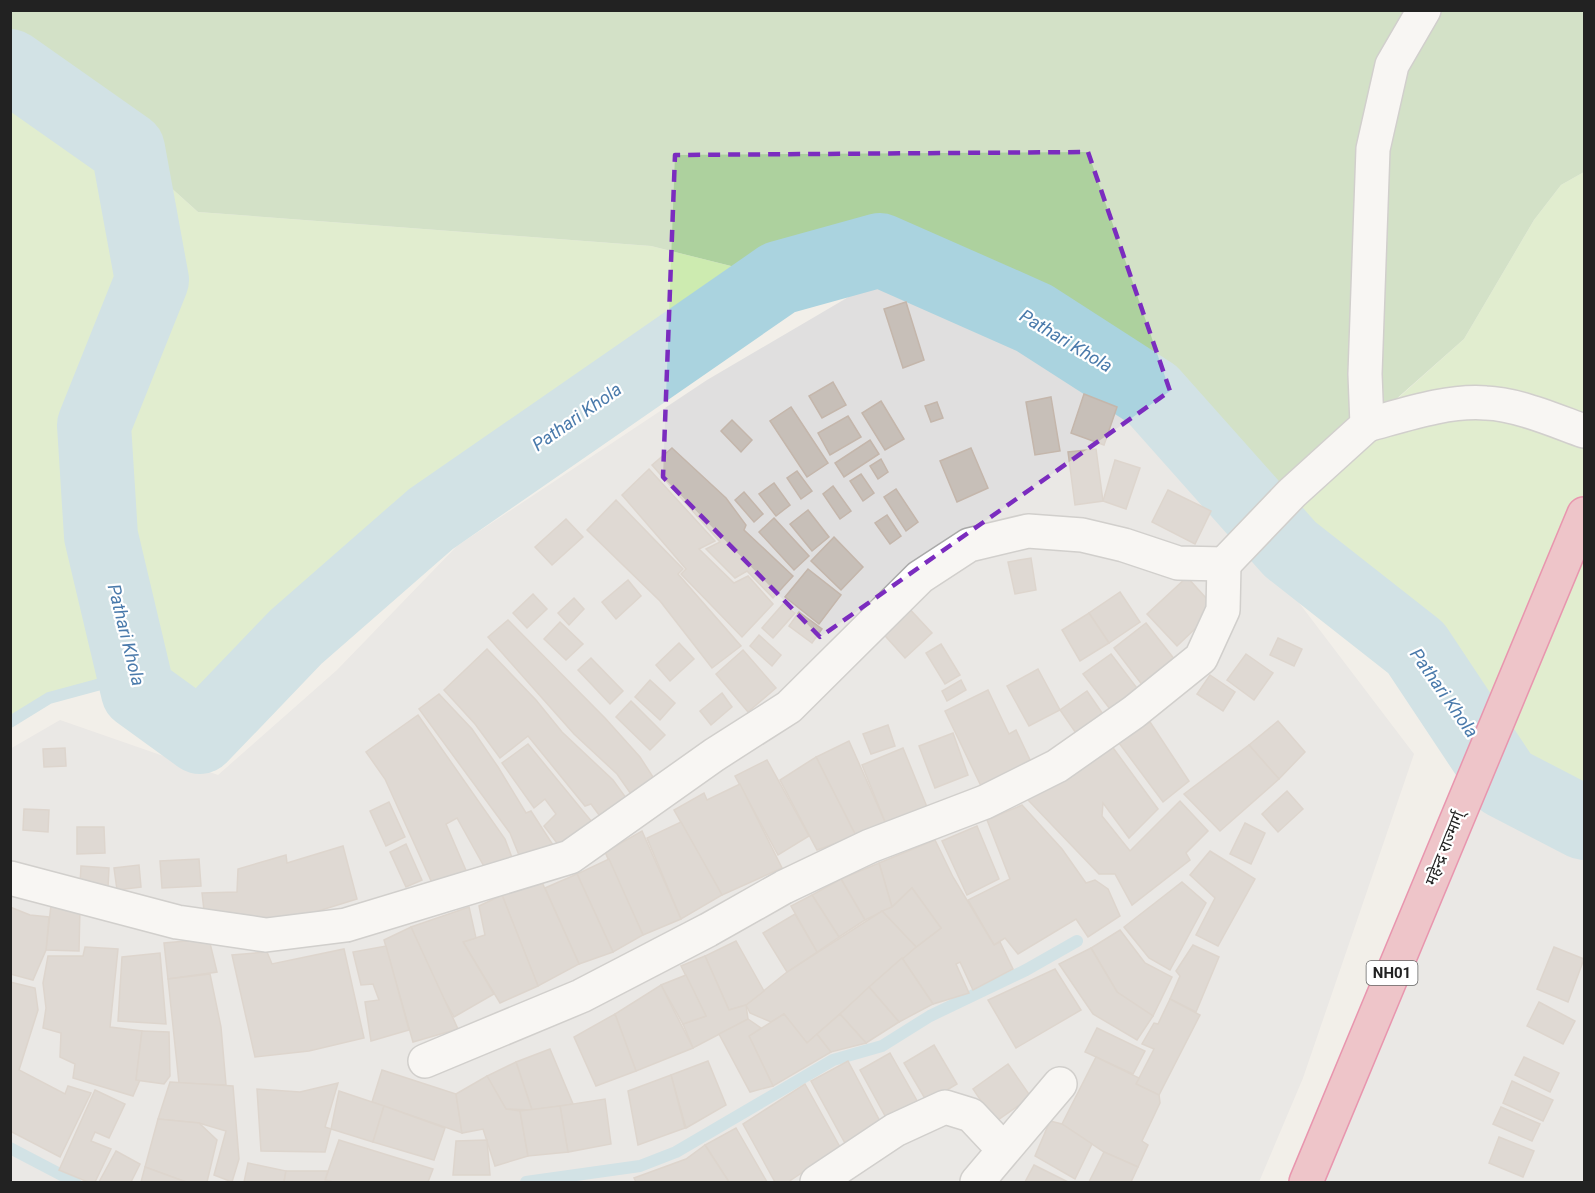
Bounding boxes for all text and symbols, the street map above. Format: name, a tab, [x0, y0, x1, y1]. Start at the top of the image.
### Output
water label: Pathari Khola	[1016, 305, 1116, 376]
water label: Pathari Khola	[528, 378, 625, 455]
water label: Pathari Khola	[104, 582, 149, 688]
water label: Pathari Khola	[1406, 644, 1483, 741]
street label: महेन्द्र राज्मार्ग्	[1421, 806, 1470, 888]
road number: NH01	[1366, 961, 1418, 985]

